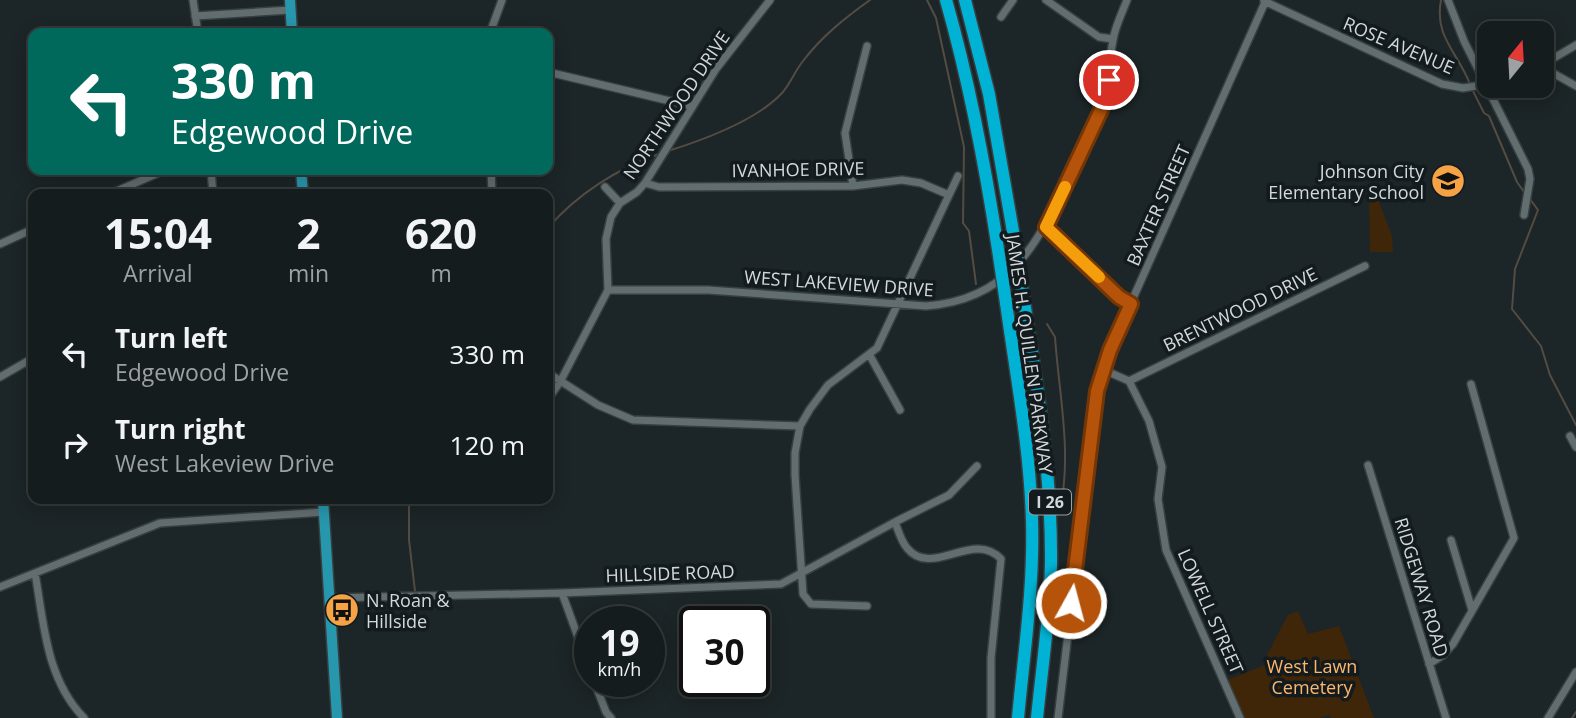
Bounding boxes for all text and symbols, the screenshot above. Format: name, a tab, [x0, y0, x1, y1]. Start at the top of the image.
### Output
street label: ROSE AVENUE	[1340, 11, 1458, 79]
north arrow	[1477, 21, 1554, 98]
map controls	[1477, 21, 1554, 98]
street label: NORTHWOOD DRIVE	[617, 26, 735, 184]
text: 330 m	[171, 47, 316, 113]
pin	[1079, 50, 1139, 110]
icon: left	[56, 56, 147, 147]
icon: arrive	[1090, 61, 1128, 99]
text: Edgewood Drive	[171, 110, 413, 153]
street label: BAXTER STREET	[1121, 141, 1195, 269]
street label: IVANHOE DRIVE	[732, 156, 864, 182]
place label: Johnson City Elementary School	[1268, 159, 1425, 204]
school or university icon: Johnson City Elementary School	[1429, 162, 1467, 200]
text: 15:04	[104, 204, 212, 261]
text: 2	[296, 204, 321, 261]
text: 620	[405, 204, 477, 261]
street label: JAMES H. QUILLEN PARKWAY	[1001, 231, 1059, 476]
text: Arrival	[123, 257, 193, 289]
text: min	[288, 257, 329, 289]
text: m	[430, 257, 452, 289]
street label: BRENTWOOD DRIVE	[1159, 261, 1321, 357]
street label: WEST LAKEVIEW DRIVE	[743, 264, 935, 302]
text: Turn left	[115, 320, 227, 356]
icon: left	[56, 335, 94, 373]
text: 330 m	[450, 336, 525, 372]
text: Edgewood Drive	[115, 356, 289, 388]
text: Turn right	[115, 411, 246, 447]
icon: right	[56, 426, 94, 464]
text: 120 m	[450, 427, 525, 463]
text: West Lakeview Drive	[115, 447, 334, 479]
road number: I 26	[1029, 489, 1071, 514]
street label: RIDGEWAY ROAD	[1389, 514, 1455, 660]
street label: LOWELL STREET	[1173, 545, 1249, 677]
street label: HILLSIDE ROAD	[605, 559, 735, 587]
position arrow	[1034, 566, 1108, 640]
place label: N. Roan & Hillside	[366, 588, 451, 633]
bus stop icon: N. Roan & Hillside	[323, 591, 361, 629]
speed limit sign: 30	[679, 606, 770, 697]
text: 19	[599, 619, 640, 666]
park label: West Lawn Cemetery	[1267, 654, 1357, 699]
text: km/h	[598, 657, 641, 681]

